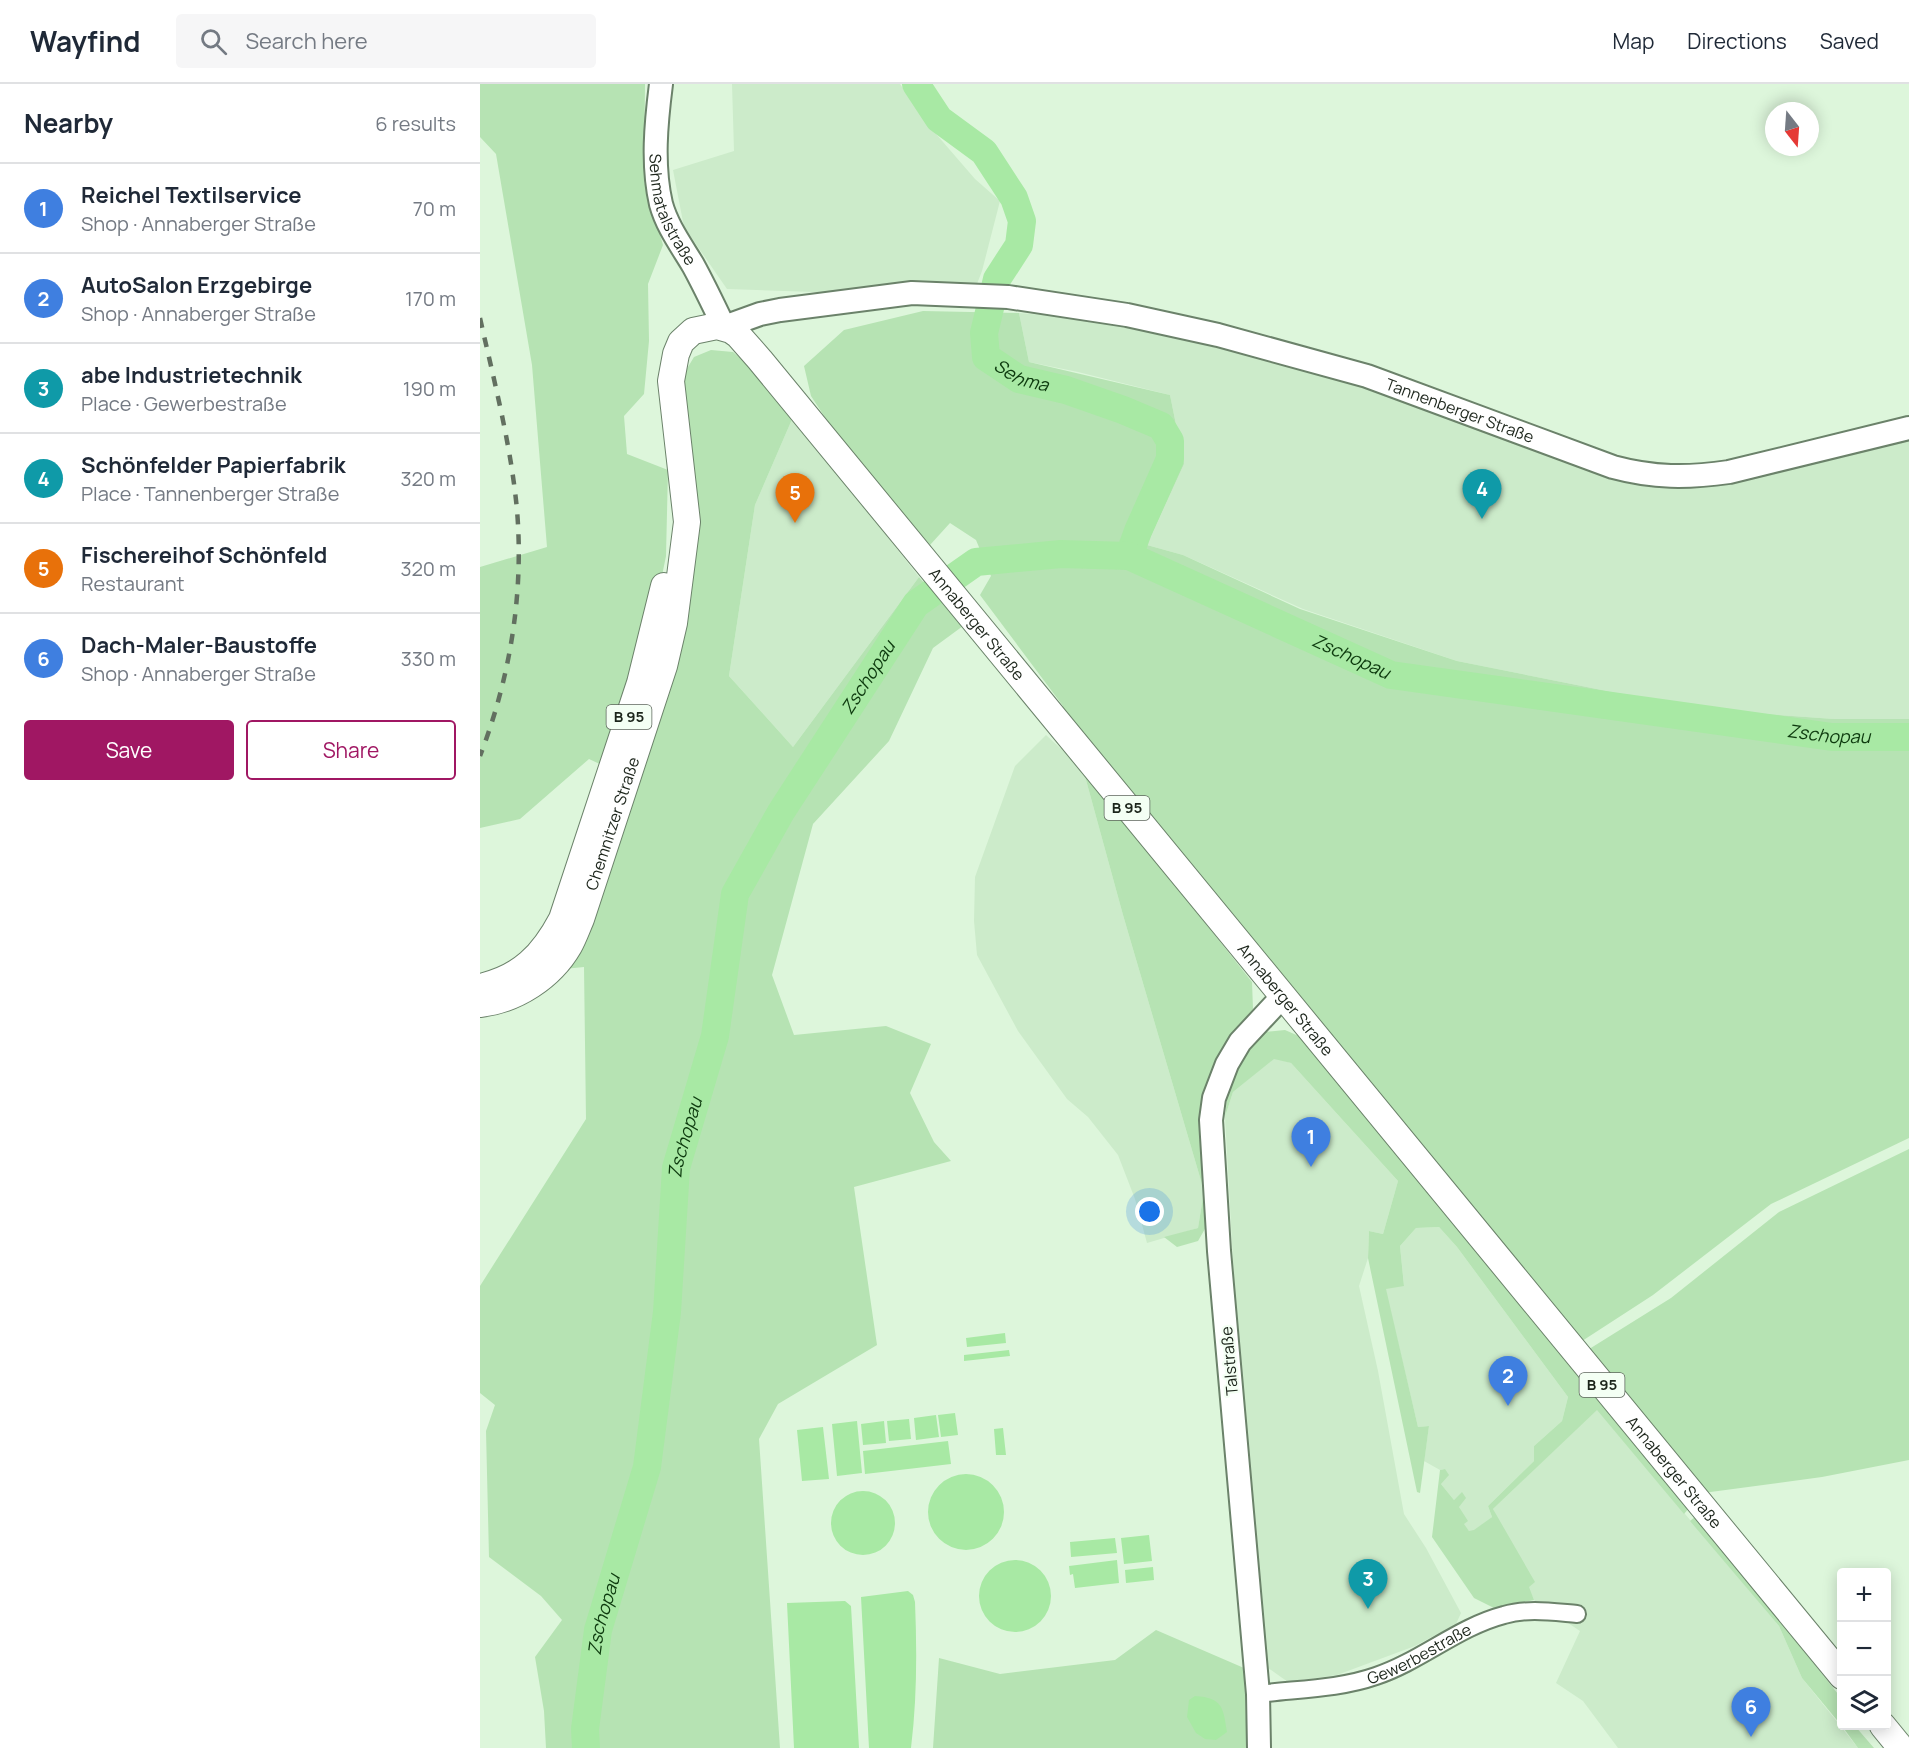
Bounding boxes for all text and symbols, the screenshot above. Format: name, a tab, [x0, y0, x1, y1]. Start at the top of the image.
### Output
search box	[176, 14, 596, 68]
text: Wayfind	[30, 22, 140, 60]
icon: search	[197, 25, 230, 58]
text: Search here	[245, 26, 368, 56]
text: Map	[1613, 27, 1654, 55]
text: Directions	[1687, 27, 1787, 55]
text: Saved	[1820, 27, 1879, 55]
north arrow	[1765, 102, 1819, 156]
text: Nearby	[24, 105, 113, 141]
text: 6 results	[375, 110, 456, 137]
street label: Sehmatalstraße	[645, 153, 702, 269]
text: Reichel Textilservice	[81, 180, 301, 210]
text: 1	[39, 195, 48, 222]
text: 70 m	[413, 195, 456, 222]
text: Shop · Annaberger Straße	[81, 210, 316, 237]
text: AutoSalon Erzgebirge	[81, 270, 312, 300]
text: 2	[38, 285, 49, 312]
text: 170 m	[405, 285, 456, 312]
text: Shop · Annaberger Straße	[81, 300, 316, 327]
water label: Sehma	[990, 353, 1052, 397]
text: abe Industrietechnik	[81, 360, 302, 390]
street label: Tannenberger Straße	[1383, 373, 1537, 448]
text: 3	[38, 375, 49, 402]
text: 190 m	[403, 375, 456, 402]
text: Place · Gewerbestraße	[81, 390, 287, 417]
text: Schönfelder Papierfabrik	[81, 450, 346, 480]
text: 4	[37, 465, 50, 492]
text: 320 m	[400, 465, 456, 492]
pin: 4	[1462, 470, 1502, 519]
pin: 5	[776, 474, 814, 523]
text: Place · Tannenberger Straße	[81, 480, 339, 507]
text: Fischereihof Schönfeld	[81, 540, 327, 570]
text: 5	[38, 555, 49, 582]
text: 320 m	[400, 555, 456, 582]
street label: Annaberger Straße	[924, 563, 1030, 685]
text: Restaurant	[81, 570, 185, 597]
water label: Zschopau	[1308, 628, 1395, 685]
text: Dach-Maler-Baustoffe	[81, 630, 317, 660]
water label: Zschopau	[835, 634, 901, 718]
text: 6	[37, 645, 50, 672]
text: 330 m	[401, 645, 456, 672]
text: Shop · Annaberger Straße	[81, 660, 316, 687]
road number: B 95	[606, 705, 652, 729]
water label: Zschopau	[1786, 718, 1871, 748]
button: Save	[24, 720, 234, 780]
button: Share	[246, 720, 456, 780]
street label: Chemnitzer Straße	[580, 754, 644, 893]
road number: B 95	[1104, 796, 1150, 820]
street label: Annaberger Straße	[1233, 938, 1339, 1060]
water label: Zschopau	[662, 1093, 708, 1179]
pin: 1	[1292, 1118, 1330, 1167]
your location	[1135, 1197, 1164, 1226]
street label: Talstraße	[1215, 1326, 1243, 1396]
pin: 2	[1488, 1356, 1528, 1406]
road number: B 95	[1580, 1373, 1624, 1397]
street label: Annaberger Straße	[1621, 1411, 1727, 1533]
pin: 3	[1348, 1560, 1388, 1609]
map controls	[1837, 1568, 1891, 1730]
button: +	[1837, 1568, 1891, 1622]
water label: Zschopau	[582, 1570, 626, 1657]
street label: Gewerbestraße	[1364, 1618, 1475, 1689]
button: −	[1837, 1622, 1891, 1676]
button: layers	[1837, 1676, 1891, 1730]
pin: 6	[1732, 1688, 1770, 1737]

